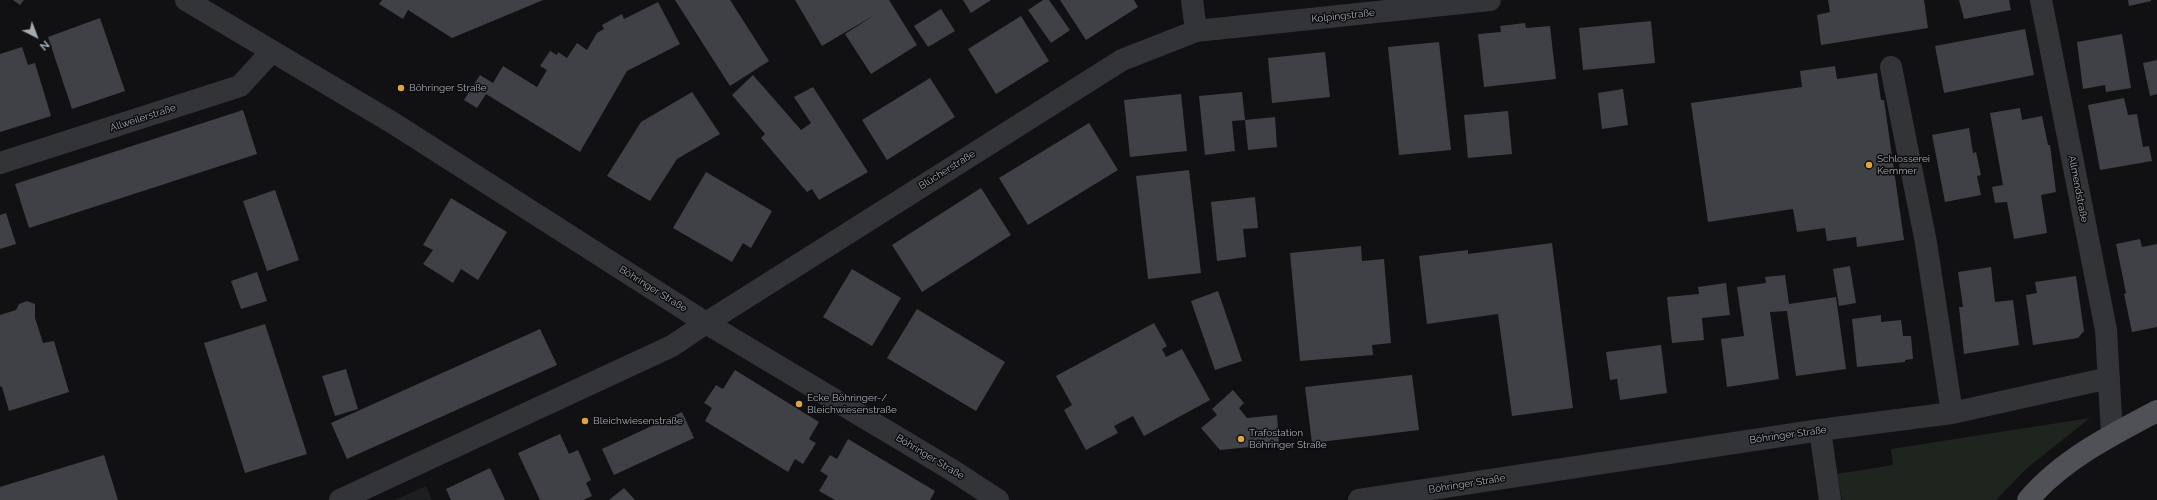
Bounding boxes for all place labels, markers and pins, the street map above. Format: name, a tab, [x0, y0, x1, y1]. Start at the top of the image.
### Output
place label: Böhringer Straße	[409, 82, 487, 94]
marker: Böhringer Straße	[396, 83, 406, 93]
place label: Schlosserei Kemmer	[1877, 153, 1930, 176]
marker: Schlosserei Kemmer	[1864, 160, 1874, 170]
place label: Ecke Böhringer-/ Bleichwiesenstraße	[807, 392, 897, 416]
marker: Ecke Böhringer-/ Bleichwiesenstraße	[794, 399, 804, 409]
place label: Bleichwiesenstraße	[593, 415, 683, 427]
marker: Bleichwiesenstraße	[580, 416, 590, 426]
place label: Trafostation Böhringer Straße	[1249, 427, 1327, 450]
marker: Trafostation Böhringer Straße	[1236, 434, 1246, 444]

